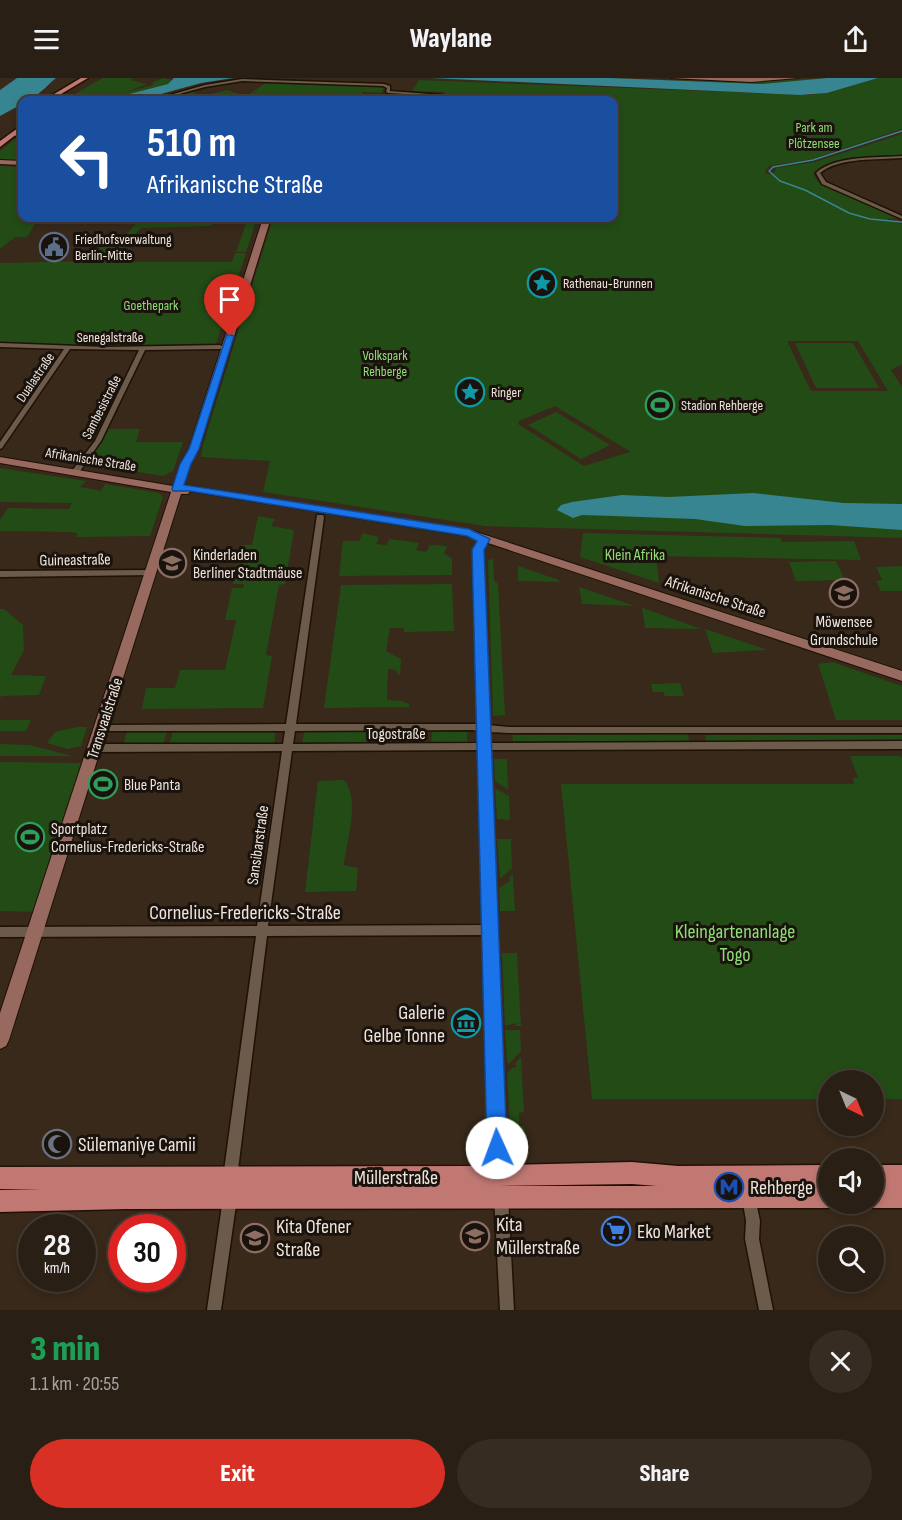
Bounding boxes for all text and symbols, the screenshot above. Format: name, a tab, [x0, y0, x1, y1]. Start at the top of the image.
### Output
icon: menu	[30, 23, 63, 56]
text: Waylane	[410, 23, 492, 55]
icon: share	[839, 23, 872, 56]
text: 510 m	[147, 118, 236, 169]
park label: Park am Plötzensee	[788, 119, 840, 152]
icon: left	[48, 120, 126, 198]
text: Afrikanische Straße	[147, 169, 323, 201]
public building icon: Friedhofsverwaltung Berlin-Mitte	[38, 231, 70, 263]
place label: Friedhofsverwaltung Berlin-Mitte	[75, 231, 172, 264]
place icon: Rathenau-Brunnen	[526, 267, 558, 299]
pin	[204, 274, 255, 336]
place label: Rathenau-Brunnen	[563, 275, 653, 292]
icon: arrive	[213, 283, 246, 316]
park label: Goethepark	[124, 297, 179, 314]
street label: Senegalstraße	[77, 329, 143, 346]
park label: Volkspark Rehberge	[363, 347, 408, 380]
street label: Dualastraße	[13, 349, 58, 405]
street label: Sambesistraße	[78, 372, 125, 442]
place icon: Ringer	[454, 376, 486, 408]
place label: Ringer	[491, 384, 521, 401]
sports icon: Stadion Rehberge	[644, 389, 676, 421]
place label: Stadion Rehberge	[681, 397, 763, 414]
street label: Afrikanische Straße	[43, 444, 137, 475]
place label: Kinderladen Berliner Stadtmäuse	[193, 546, 303, 583]
park label: Klein Afrika	[605, 546, 665, 565]
school or university icon: Kinderladen Berliner Stadtmäuse	[156, 547, 188, 579]
street label: Guineastraße	[39, 550, 111, 571]
street label: Afrikanische Straße	[662, 572, 768, 623]
school or university icon: Möwensee Grundschule	[828, 577, 860, 609]
place label: Möwensee Grundschule	[810, 613, 878, 650]
street label: Transvaalstraße	[83, 676, 127, 761]
street label: Togostraße	[366, 725, 426, 744]
sports icon: Blue Panta	[87, 768, 119, 800]
place label: Blue Panta	[124, 776, 180, 795]
street label: Sansibarstraße	[244, 804, 273, 886]
place label: Sportplatz Cornelius-Fredericks-Straße	[51, 820, 204, 857]
sports icon: Sportplatz Cornelius-Fredericks-Straße	[14, 821, 46, 853]
street label: Cornelius-Fredericks-Straße	[149, 901, 341, 925]
park label: Kleingartenanlage Togo	[675, 920, 795, 967]
place label: Galerie Gelbe Tonne	[363, 1001, 445, 1048]
museum icon: Galerie Gelbe Tonne	[450, 1007, 482, 1039]
north arrow	[818, 1070, 884, 1136]
map controls	[818, 1070, 884, 1292]
position arrow	[465, 1116, 529, 1180]
mosque icon: Sülemaniye Camii	[41, 1128, 73, 1160]
place label: Sülemaniye Camii	[78, 1133, 196, 1157]
button: sound	[818, 1148, 884, 1214]
street label: Müllerstraße	[354, 1166, 438, 1190]
metro station icon: Rehberge	[713, 1171, 745, 1203]
place label: Rehberge	[750, 1176, 813, 1200]
place label: Kita Müllerstraße	[496, 1213, 580, 1260]
speed limit sign: 30	[108, 1214, 186, 1292]
place label: Kita Ofener Straße	[276, 1215, 352, 1262]
supermarket icon: Eko Market	[600, 1215, 632, 1247]
school or university icon: Kita Müllerstraße	[459, 1220, 491, 1252]
place label: Eko Market	[637, 1220, 711, 1244]
school or university icon: Kita Ofener Straße	[239, 1222, 271, 1254]
button: search	[818, 1226, 884, 1292]
text: 28	[43, 1228, 71, 1264]
text: km/h	[44, 1259, 70, 1278]
text: 3 min	[30, 1328, 100, 1371]
button: close	[809, 1330, 872, 1393]
text: 1.1 km · 20:55	[30, 1372, 119, 1396]
button: Exit	[30, 1439, 445, 1508]
button: Share	[457, 1439, 872, 1508]

